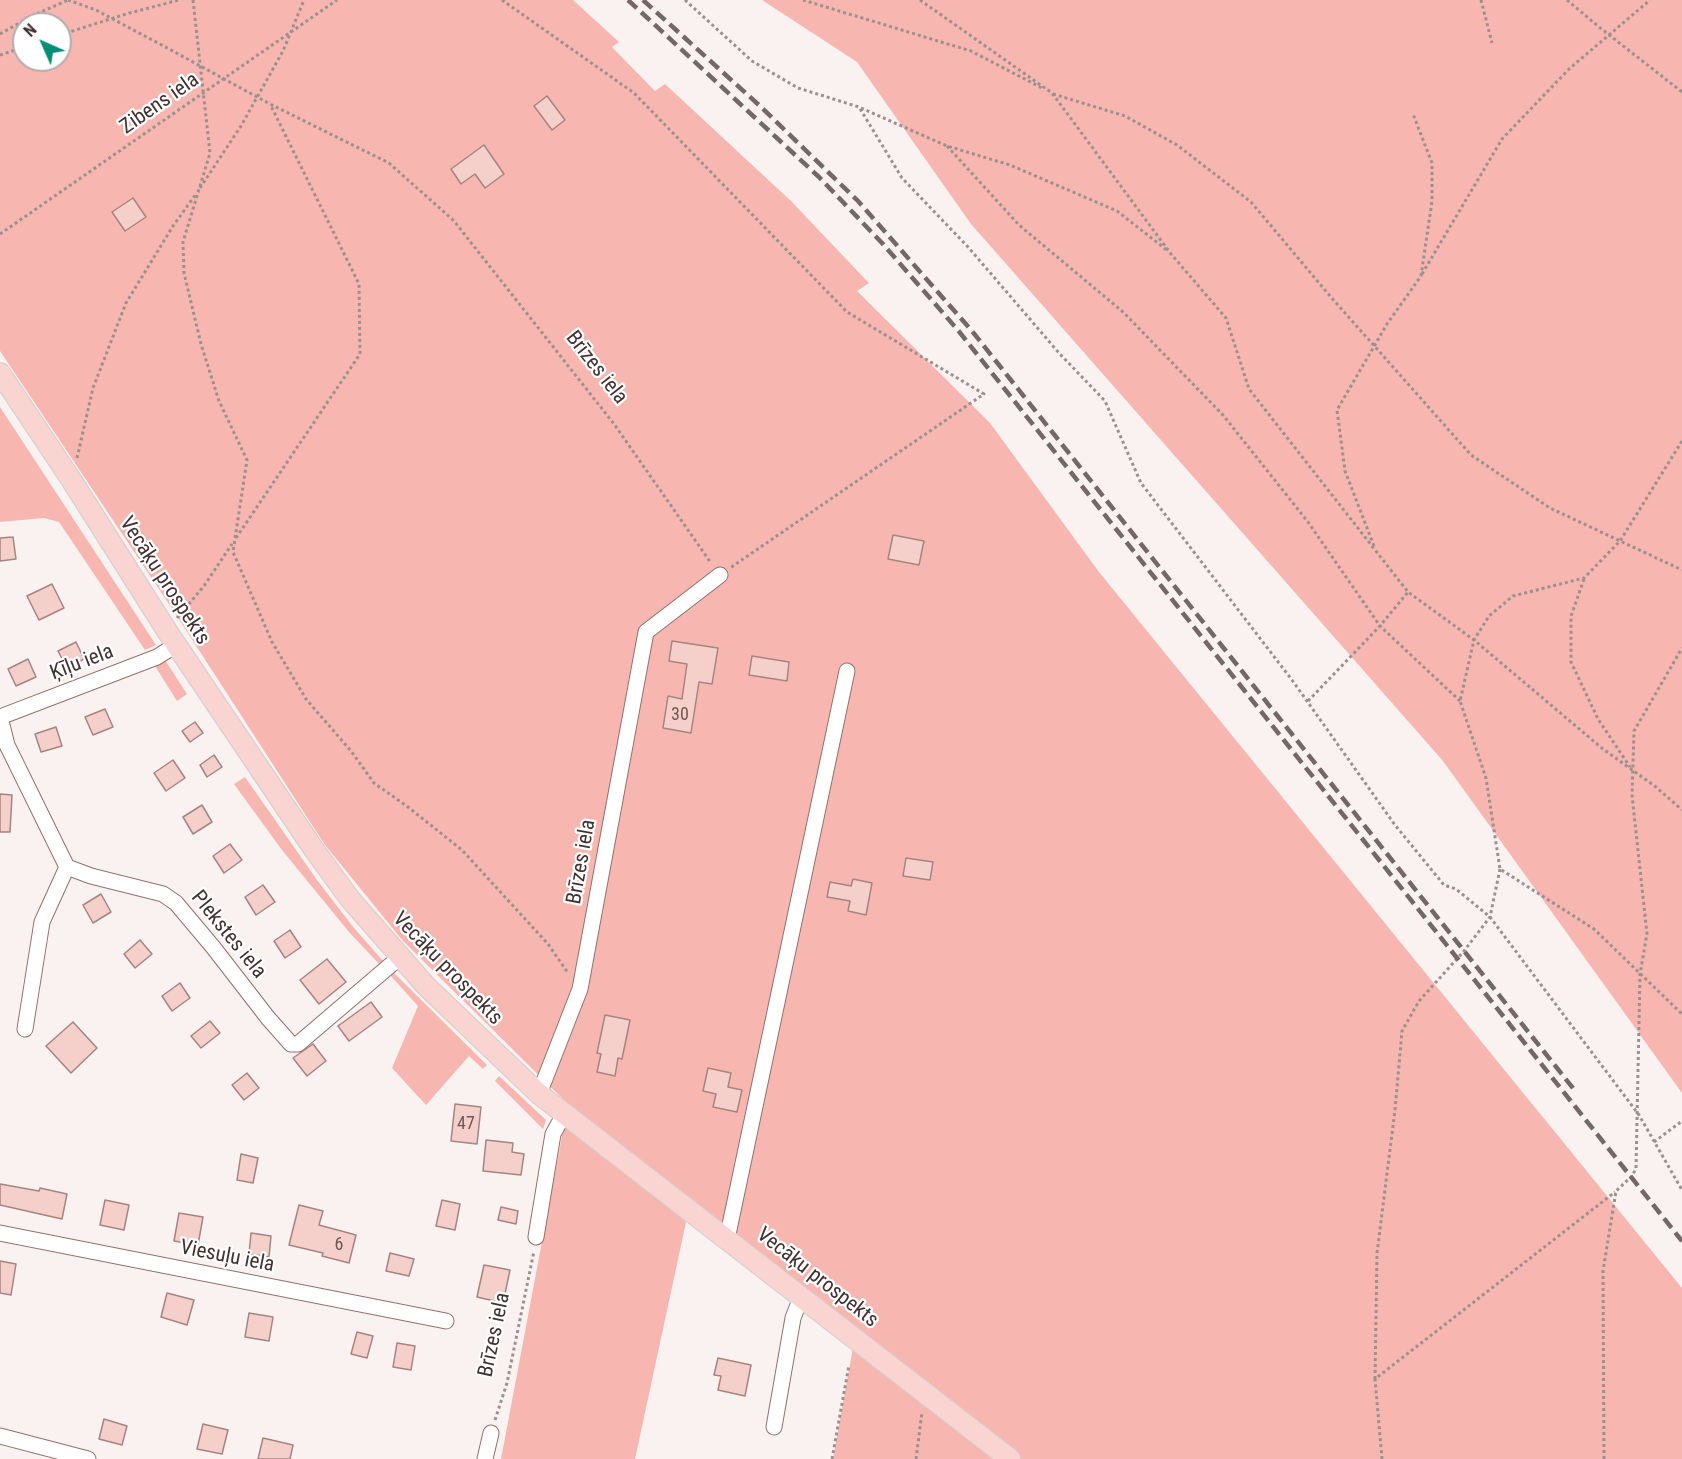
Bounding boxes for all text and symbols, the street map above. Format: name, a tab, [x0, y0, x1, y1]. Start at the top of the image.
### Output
north arrow	[12, 12, 72, 72]
text: N	[20, 20, 41, 41]
street label: Zibens iela	[116, 68, 204, 140]
street label: Brīzes iela	[560, 326, 632, 410]
street label: Vecāķu prospekts	[113, 512, 215, 650]
street label: Ķīļu iela	[47, 639, 117, 687]
house number: 30	[671, 704, 689, 726]
street label: Brīzes iela	[562, 818, 602, 906]
street label: Plekstes iela	[185, 886, 271, 984]
street label: Vecāķu prospekts	[387, 907, 507, 1031]
house number: 47	[457, 1113, 475, 1135]
street label: Vecāķu prospekts	[751, 1223, 883, 1333]
house number: 6	[335, 1234, 343, 1256]
street label: Viesuļu iela	[178, 1236, 276, 1278]
street label: Brīzes iela	[474, 1290, 516, 1380]

